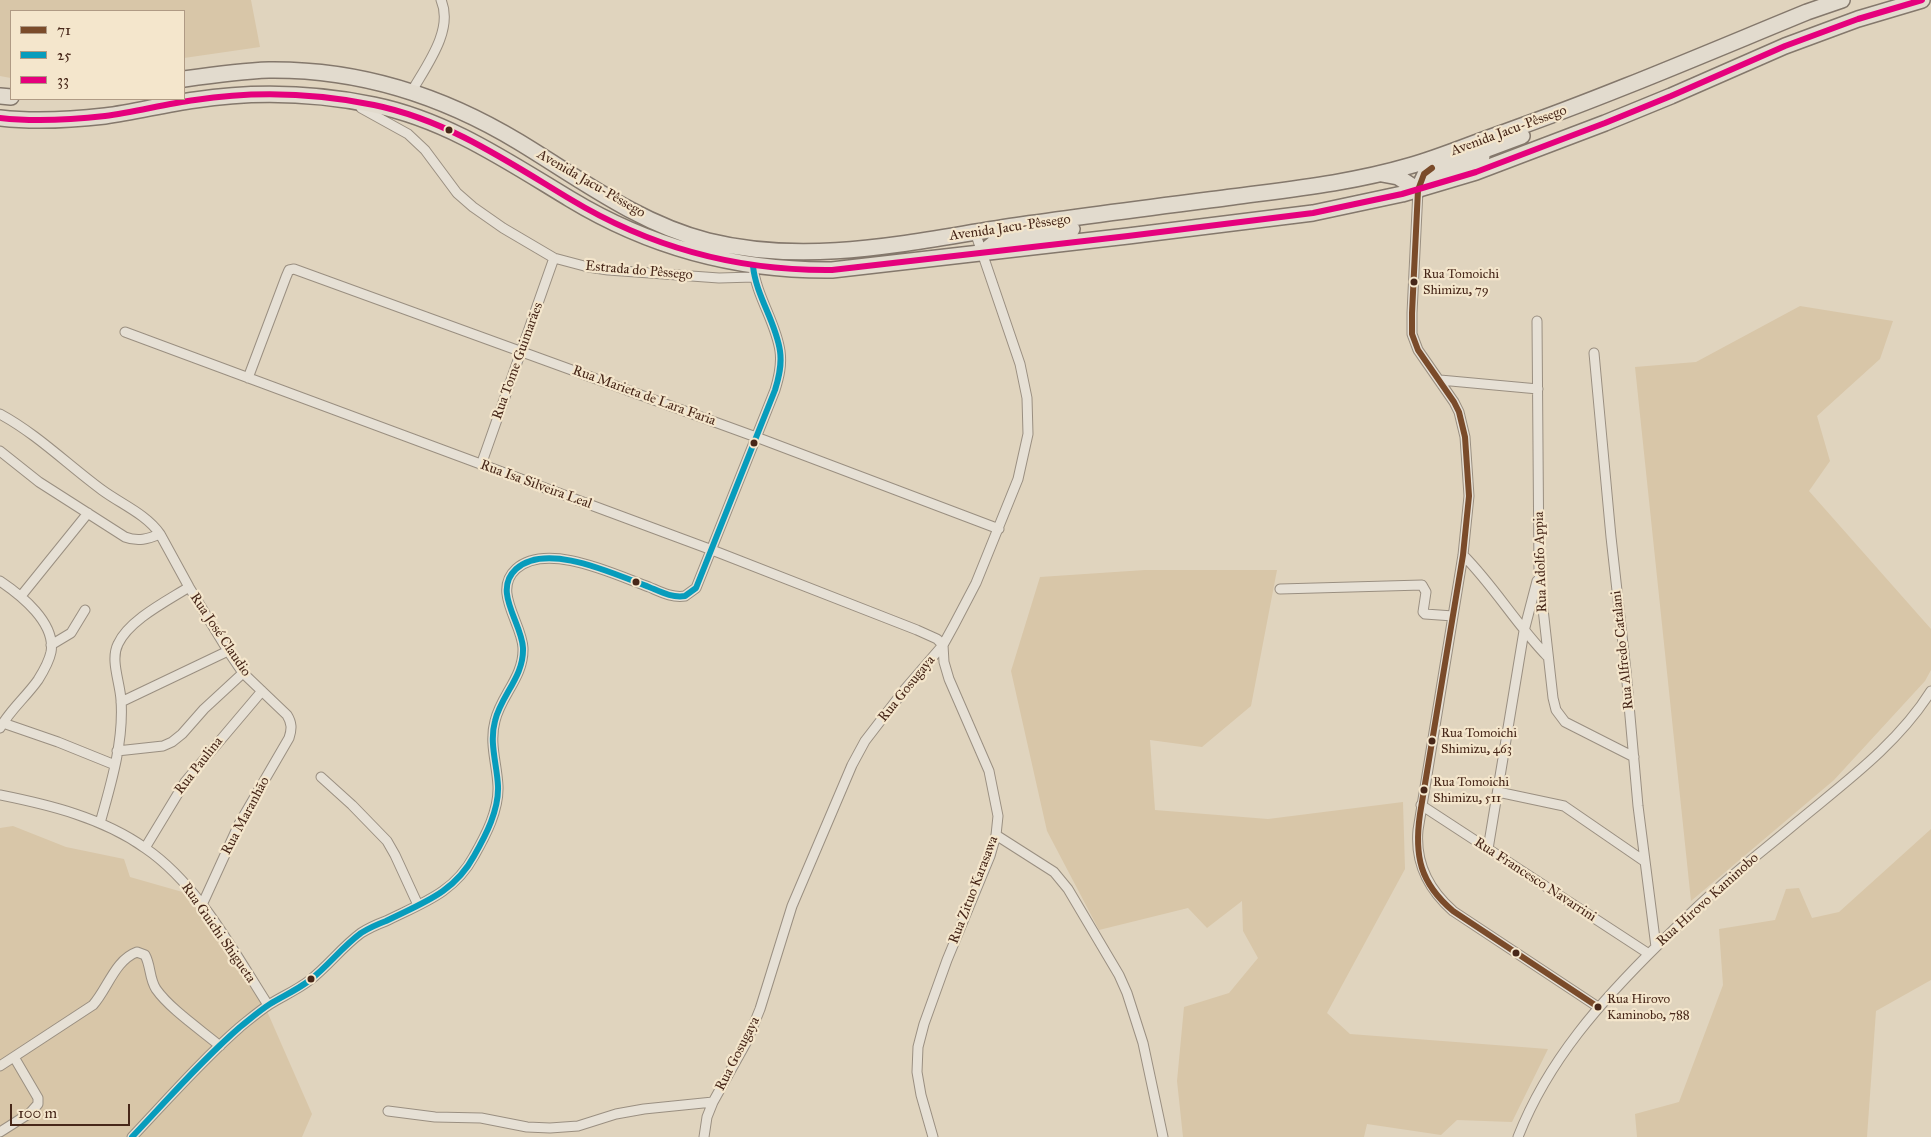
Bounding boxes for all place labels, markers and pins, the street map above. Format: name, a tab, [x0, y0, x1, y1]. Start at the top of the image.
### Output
unlabelled marker	[444, 125, 454, 135]
place label: Rua Tomoichi Shimizu, 79	[1423, 267, 1499, 298]
marker: Rua Tomoichi Shimizu, 79	[1409, 277, 1419, 287]
unlabelled marker	[749, 438, 759, 448]
unlabelled marker	[631, 577, 641, 587]
place label: Rua Tomoichi Shimizu, 463	[1441, 726, 1517, 757]
marker: Rua Tomoichi Shimizu, 463	[1427, 736, 1437, 746]
place label: Rua Tomoichi Shimizu, 511	[1433, 775, 1509, 806]
marker: Rua Tomoichi Shimizu, 511	[1419, 785, 1429, 795]
unlabelled marker	[1511, 948, 1521, 958]
unlabelled marker	[306, 974, 316, 984]
place label: Rua Hirovo Kaminobo, 788	[1607, 992, 1690, 1023]
marker: Rua Hirovo Kaminobo, 788	[1593, 1002, 1603, 1012]

